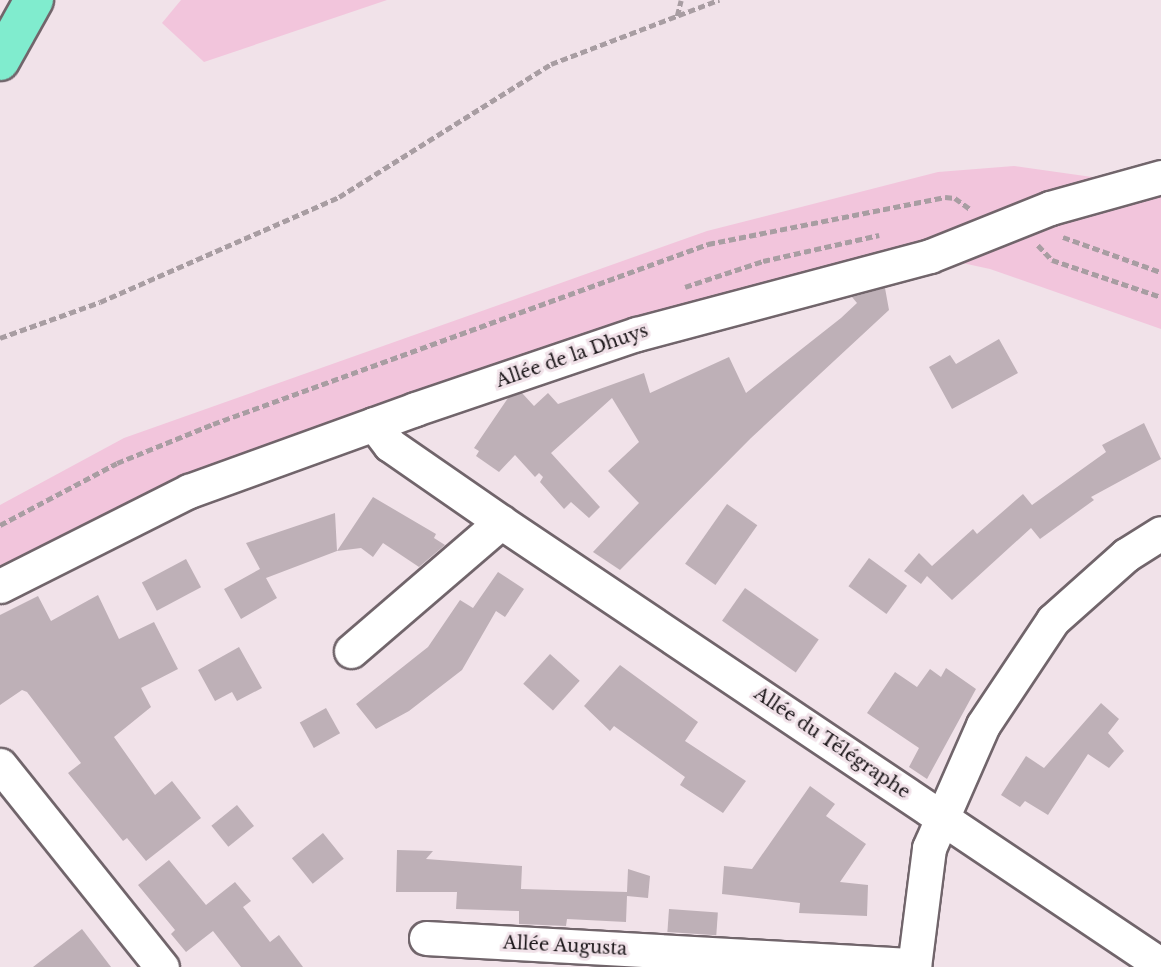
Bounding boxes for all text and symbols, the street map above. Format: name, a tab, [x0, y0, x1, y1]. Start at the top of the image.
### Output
street label: Allée de la Dhuys	[493, 320, 651, 392]
street label: Allée du Télégraphe	[750, 683, 914, 803]
street label: Allée Augusta	[502, 932, 628, 960]

